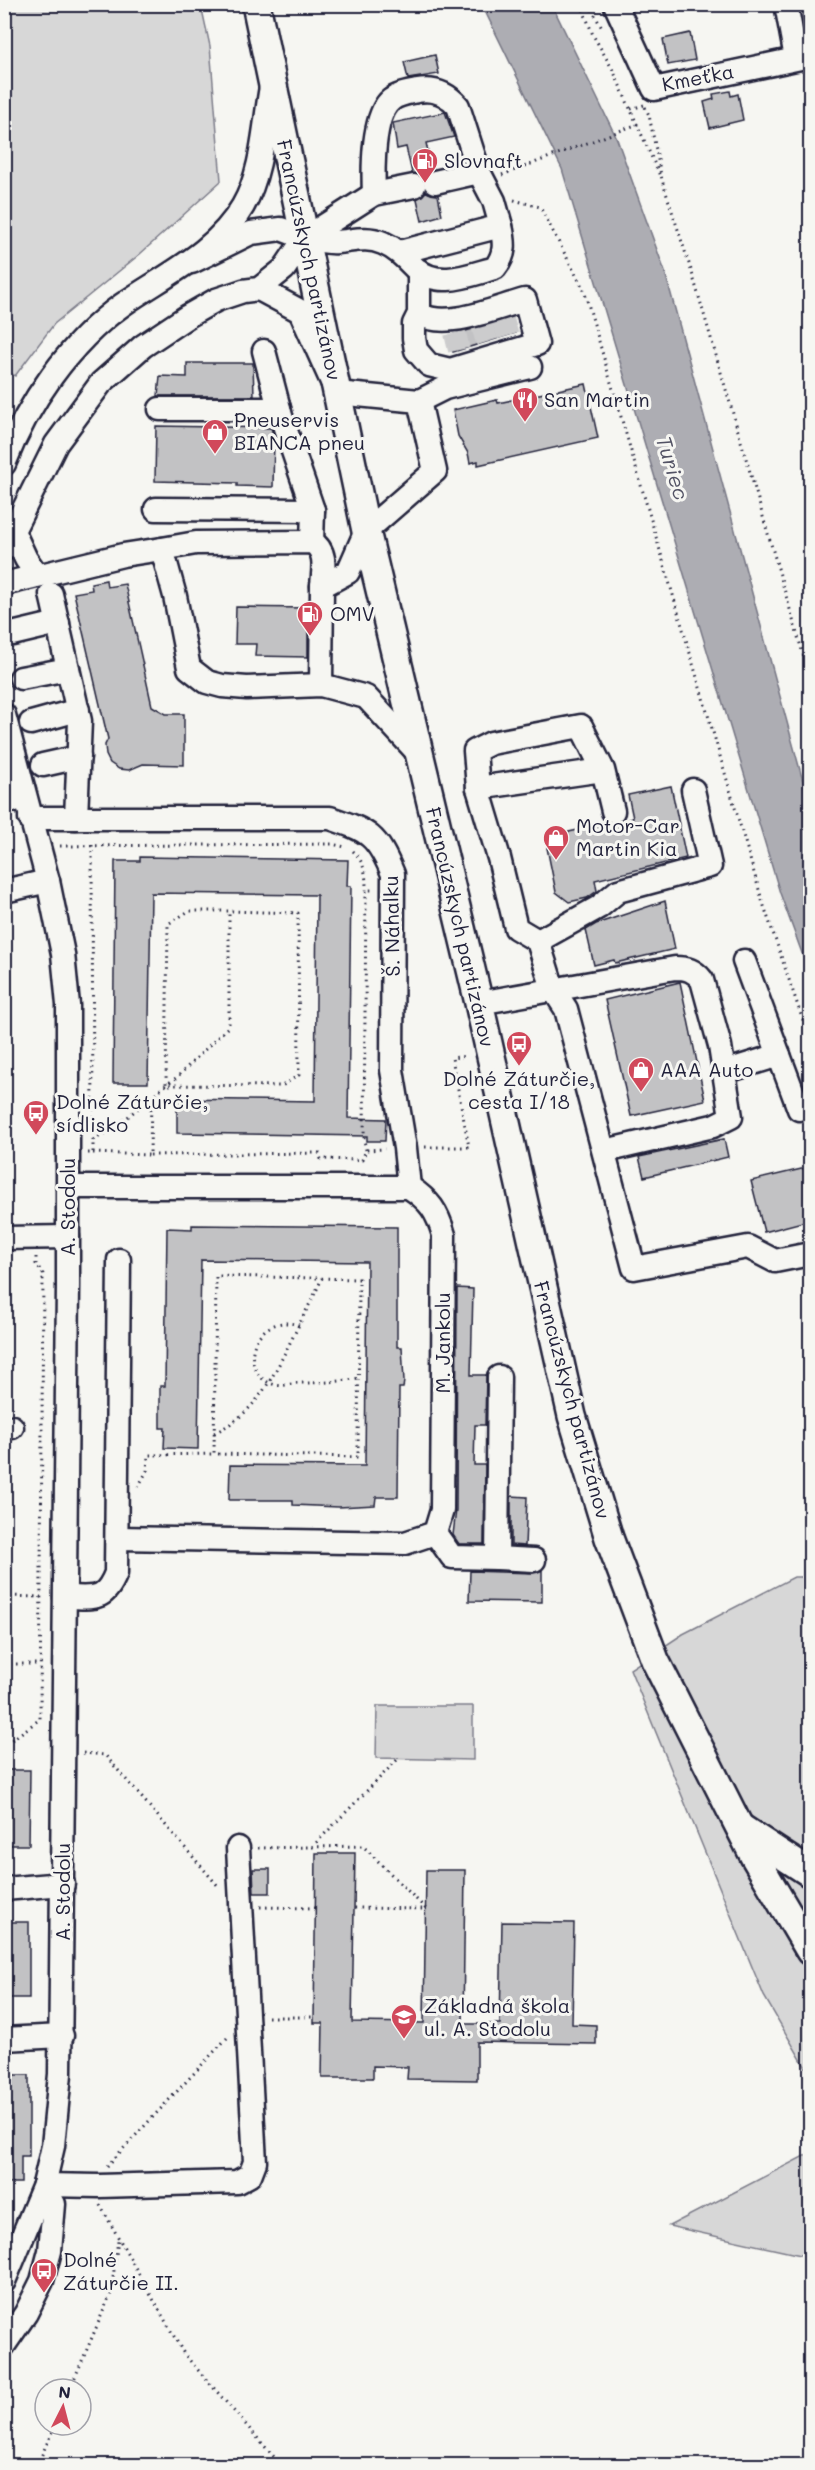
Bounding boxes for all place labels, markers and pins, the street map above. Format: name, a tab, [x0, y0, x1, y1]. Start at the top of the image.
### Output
fuel station icon: Slovnaft	[410, 146, 440, 184]
place label: Slovnaft	[444, 147, 523, 173]
restaurant icon: San Martin	[510, 385, 540, 423]
place label: San Martin	[544, 386, 650, 412]
place label: Pneuservis BIANCA pneu	[234, 406, 365, 455]
shop icon: Pneuservis BIANCA pneu	[200, 417, 230, 455]
fuel station icon: OMV	[295, 599, 325, 637]
place label: OMV	[330, 600, 375, 626]
place label: Motor-Car Martin Kia	[576, 812, 680, 861]
shop icon: Motor-Car Martin Kia	[541, 823, 571, 861]
bus stop icon: Dolné Záturčie, cesta I/18	[504, 1029, 534, 1067]
shop icon: AAA Auto	[626, 1055, 656, 1093]
place label: AAA Auto	[660, 1056, 753, 1082]
place label: Dolné Záturčie, cesta I/18	[443, 1065, 595, 1114]
place label: Dolné Záturčie, sídlisko	[56, 1088, 208, 1137]
bus stop icon: Dolné Záturčie, sídlisko	[21, 1098, 51, 1136]
place label: Základná škola ul. A. Stodolu	[424, 1992, 570, 2041]
school or university icon: Základná škola ul. A. Stodolu	[389, 2002, 419, 2040]
place label: Dolné Záturčie II.	[63, 2246, 179, 2295]
bus stop icon: Dolné Záturčie II.	[29, 2256, 59, 2294]

